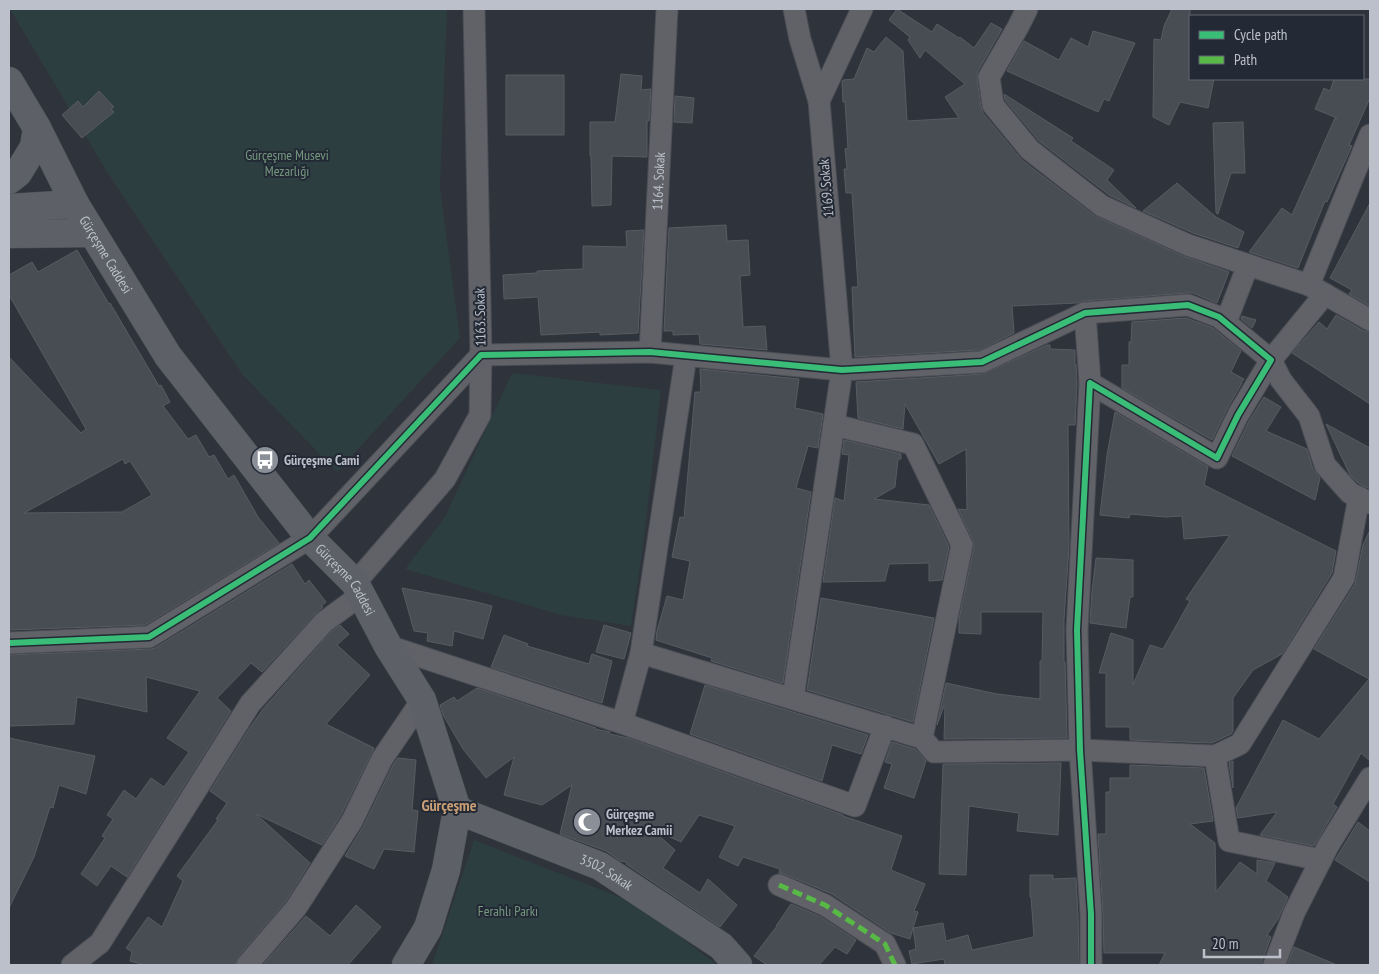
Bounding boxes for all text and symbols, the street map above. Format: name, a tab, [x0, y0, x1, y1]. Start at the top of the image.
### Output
legend	[1189, 15, 1364, 80]
text: Cycle path	[1234, 25, 1287, 44]
text: Path	[1234, 50, 1257, 69]
park label: Gürçeşme Musevi Mezarlığı	[245, 146, 329, 180]
street label: 1164. Sokak	[648, 151, 669, 211]
street label: 1169. Sokak	[814, 158, 838, 218]
street label: Gürçeşme Caddesi	[75, 213, 136, 297]
street label: 1163. Sokak	[470, 287, 490, 346]
bus stop icon: Gürçeşme Cami	[250, 445, 280, 475]
place label: Gürçeşme Cami	[284, 451, 359, 469]
street label: Gürçeşme Caddesi	[312, 540, 379, 619]
district label: Gürçeşme	[421, 795, 477, 815]
place label: Gürçeşme Merkez Camii	[606, 805, 672, 839]
mosque icon: Gürçeşme Merkez Camii	[572, 807, 602, 837]
street label: 3502. Sokak	[577, 850, 637, 895]
park label: Ferahlı Parkı	[478, 902, 538, 920]
scale bar	[1204, 926, 1280, 958]
text: 20 m	[1212, 934, 1238, 953]

